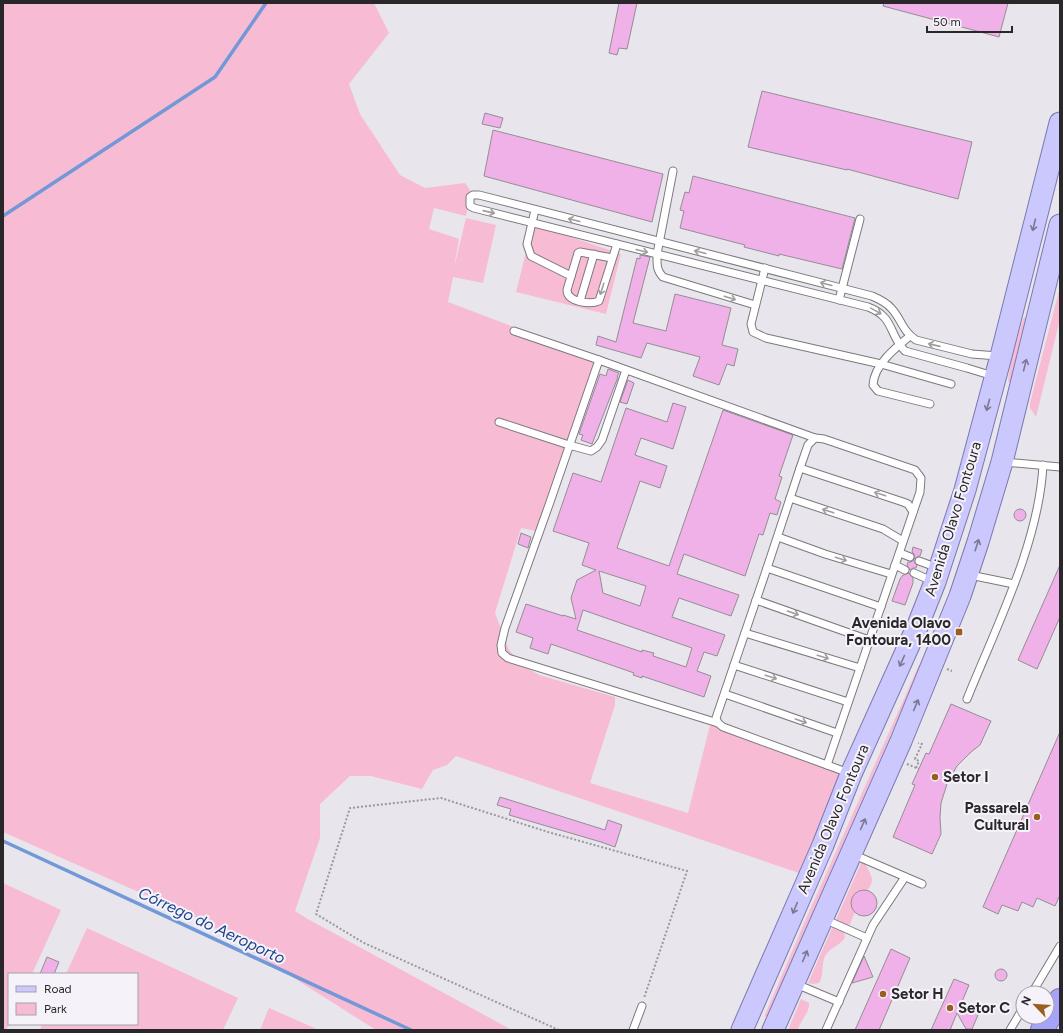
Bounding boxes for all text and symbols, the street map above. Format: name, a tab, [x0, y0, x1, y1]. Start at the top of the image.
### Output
scale bar	[927, 8, 1012, 34]
text: 50 m	[933, 15, 961, 29]
one-way arrow	[482, 208, 495, 216]
one-way arrow	[568, 215, 581, 223]
one-way arrow	[1030, 218, 1037, 231]
one-way arrow	[636, 247, 649, 255]
one-way arrow	[694, 247, 707, 255]
one-way arrow	[820, 280, 833, 287]
one-way arrow	[598, 283, 606, 295]
one-way arrow	[724, 295, 737, 302]
one-way arrow	[870, 308, 882, 315]
one-way arrow	[928, 340, 941, 348]
one-way arrow	[1022, 359, 1030, 372]
one-way arrow	[983, 399, 991, 412]
street label: Avenida Olavo Fontoura	[921, 439, 985, 599]
one-way arrow	[874, 490, 887, 497]
one-way arrow	[822, 507, 834, 515]
one-way arrow	[974, 539, 981, 552]
one-way arrow	[834, 556, 847, 563]
one-way arrow	[787, 609, 799, 617]
place label: Avenida Olavo Fontoura, 1400	[846, 614, 951, 649]
marker: Avenida Olavo Fontoura, 1400	[954, 627, 964, 637]
one-way arrow	[816, 654, 829, 661]
one-way arrow	[898, 654, 905, 666]
one-way arrow	[765, 674, 778, 681]
one-way arrow	[913, 699, 920, 711]
one-way arrow	[795, 718, 808, 725]
street label: Avenida Olavo Fontoura	[793, 741, 873, 897]
place label: Setor I	[943, 768, 989, 786]
marker: Setor I	[930, 772, 940, 782]
place label: Passarela Cultural	[964, 799, 1029, 834]
marker: Passarela Cultural	[1032, 812, 1042, 822]
one-way arrow	[860, 818, 867, 830]
water label: Córrego do Aeroporto	[135, 883, 288, 968]
one-way arrow	[791, 902, 798, 914]
one-way arrow	[802, 950, 810, 962]
legend	[8, 973, 138, 1025]
text: Road	[44, 982, 72, 996]
place label: Setor H	[891, 985, 944, 1003]
north arrow	[1015, 985, 1055, 1025]
marker: Setor H	[878, 989, 888, 999]
text: N	[1019, 994, 1034, 1008]
place label: Setor C	[958, 999, 1010, 1017]
text: Park	[44, 1002, 67, 1016]
marker: Setor C	[945, 1003, 955, 1013]

